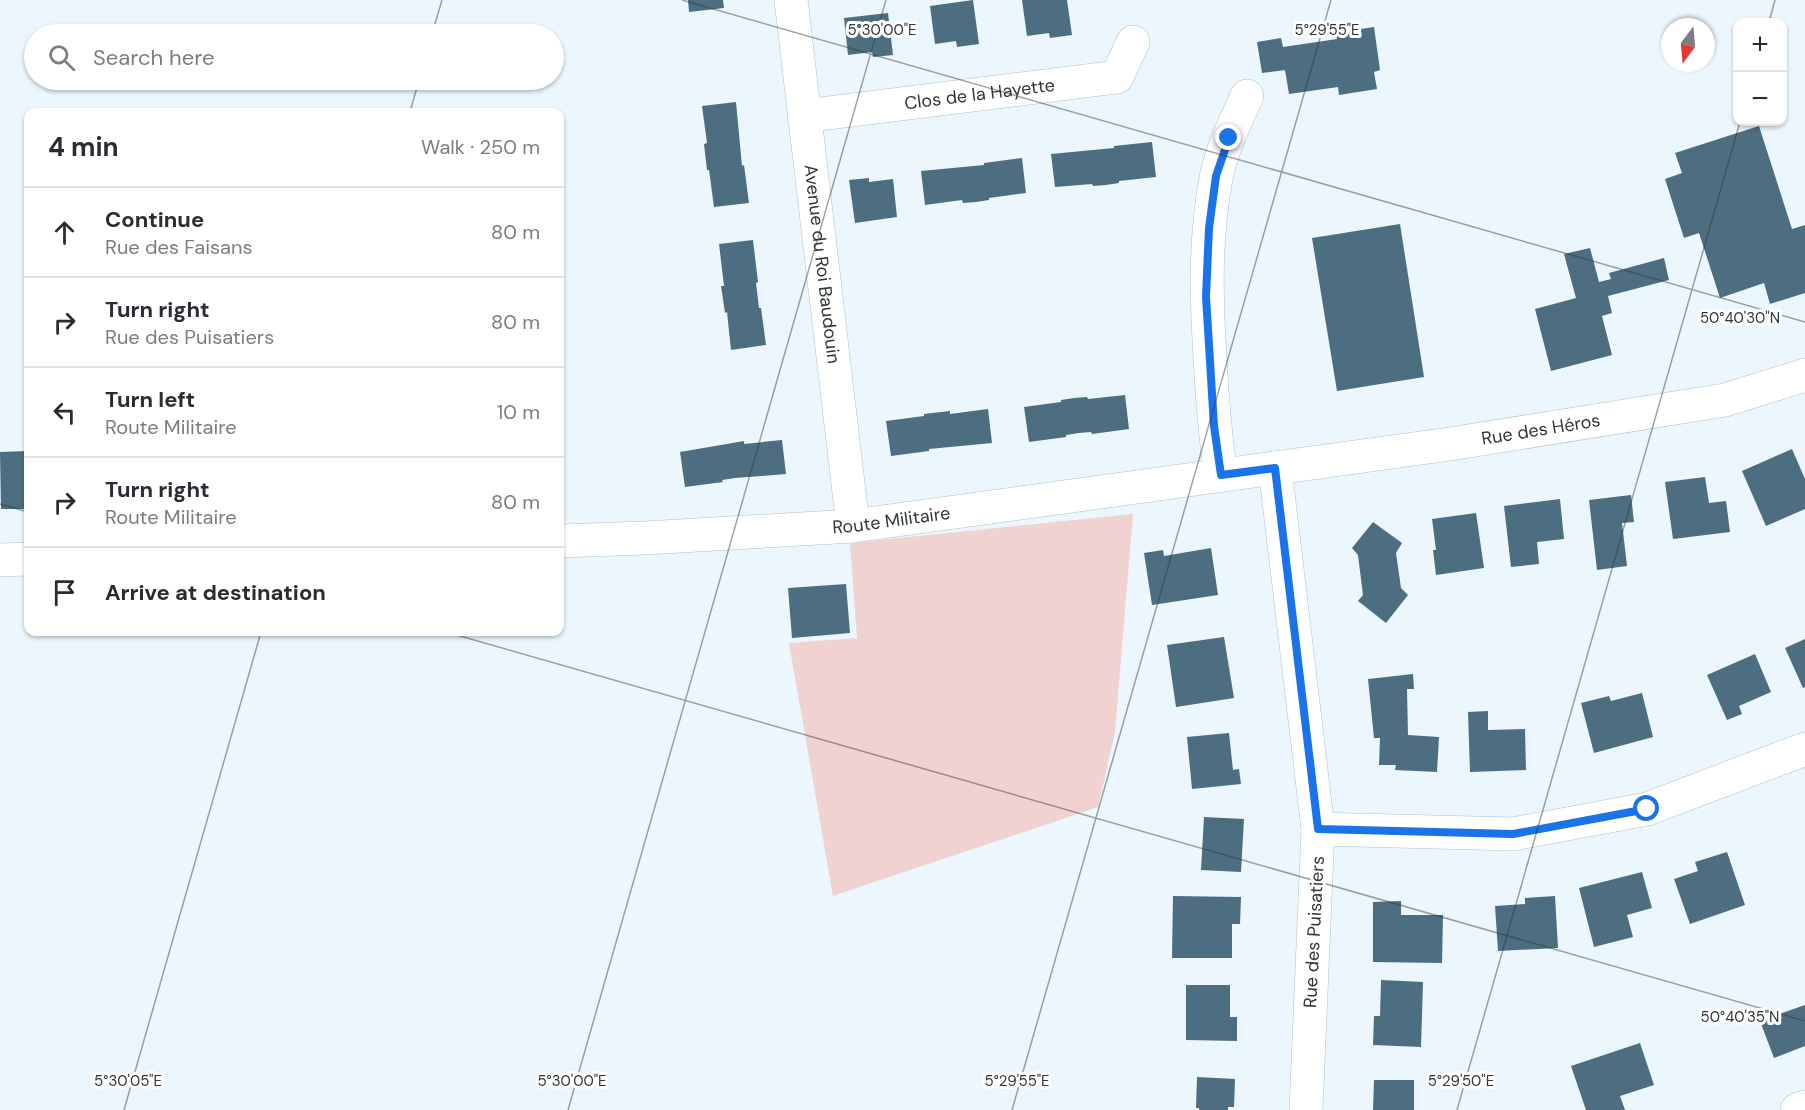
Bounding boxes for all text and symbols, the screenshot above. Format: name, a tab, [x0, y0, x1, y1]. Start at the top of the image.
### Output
north arrow	[1661, 18, 1715, 72]
map controls	[1733, 18, 1787, 126]
button: +	[1733, 18, 1787, 72]
text: 5°30'00"E	[847, 20, 917, 40]
text: 5°29'55"E	[1294, 20, 1360, 40]
search box	[24, 24, 564, 90]
icon: search	[45, 41, 78, 74]
text: Search here	[93, 43, 214, 72]
button: −	[1733, 72, 1787, 126]
street label: Clos de la Hayette	[903, 73, 1056, 115]
route end	[1215, 124, 1241, 150]
text: 4 min	[48, 130, 119, 164]
text: Walk · 250 m	[421, 134, 540, 160]
street label: Avenue du Roi Baudouin	[798, 163, 846, 365]
text: Continue	[105, 205, 204, 234]
icon: ahead	[48, 216, 81, 249]
text: 80 m	[491, 219, 540, 245]
text: Rue des Faisans	[105, 234, 252, 260]
text: Turn right	[105, 295, 210, 324]
icon: right	[48, 306, 81, 339]
text: 50°40'30"N	[1700, 308, 1780, 328]
text: 80 m	[491, 309, 540, 335]
text: Rue des Puisatiers	[105, 324, 274, 350]
text: Turn left	[105, 385, 195, 414]
icon: left	[48, 396, 81, 429]
text: 10 m	[497, 399, 540, 425]
street label: Rue des Héros	[1480, 408, 1602, 451]
text: Route Militaire	[105, 414, 237, 440]
text: Turn right	[105, 475, 210, 504]
icon: right	[48, 486, 81, 519]
text: 80 m	[491, 489, 540, 515]
street label: Route Militaire	[832, 501, 952, 539]
text: Route Militaire	[105, 504, 237, 530]
icon: arrive	[48, 576, 81, 609]
text: Arrive at destination	[105, 578, 326, 607]
route start	[1633, 795, 1659, 821]
street label: Rue des Puisatiers	[1298, 855, 1330, 1009]
text: 50°40'35"N	[1701, 1007, 1779, 1027]
text: 5°30'05"E	[94, 1071, 162, 1091]
text: 5°30'00"E	[537, 1071, 607, 1091]
text: 5°29'55"E	[984, 1071, 1050, 1091]
text: 5°29'50"E	[1428, 1071, 1494, 1091]

